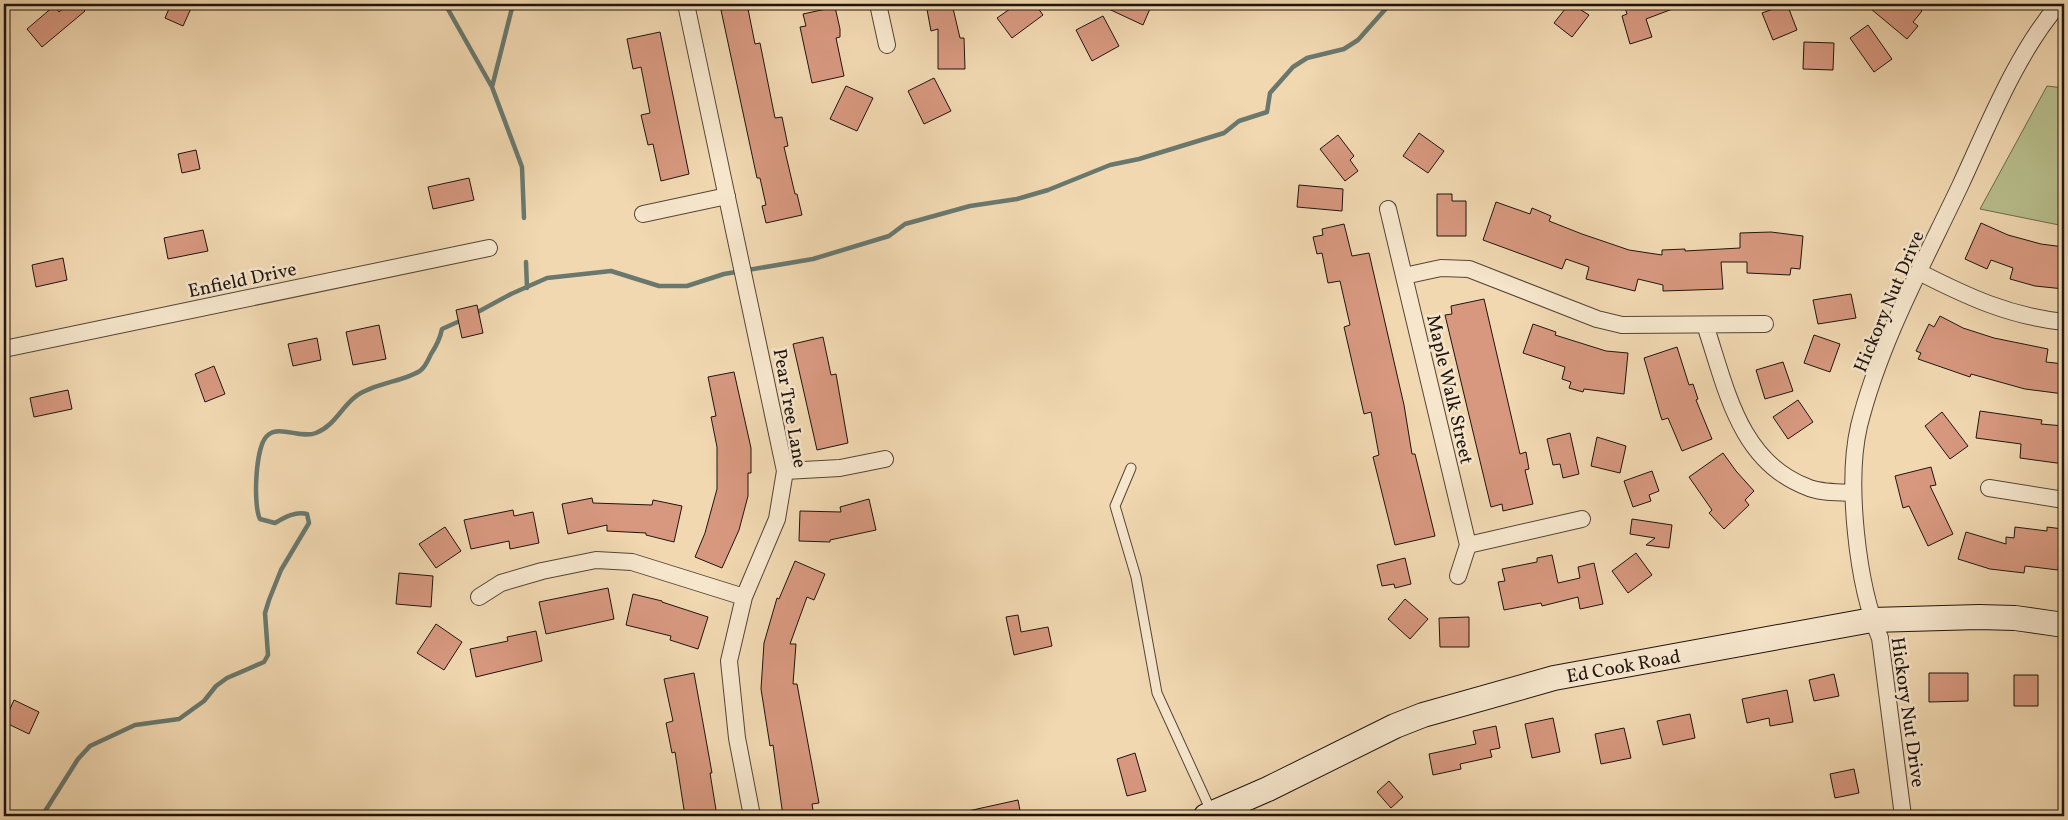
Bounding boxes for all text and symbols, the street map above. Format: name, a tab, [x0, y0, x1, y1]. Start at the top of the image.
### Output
street label: Hickory Nut Drive	[1848, 227, 1931, 377]
street label: Enfield Drive	[186, 257, 299, 305]
street label: Maple Walk Street	[1419, 312, 1479, 467]
street label: Pear Tree Lane	[766, 347, 812, 470]
street label: Hickory Nut Drive	[1884, 636, 1930, 789]
street label: Ed Cook Road	[1564, 644, 1683, 690]

